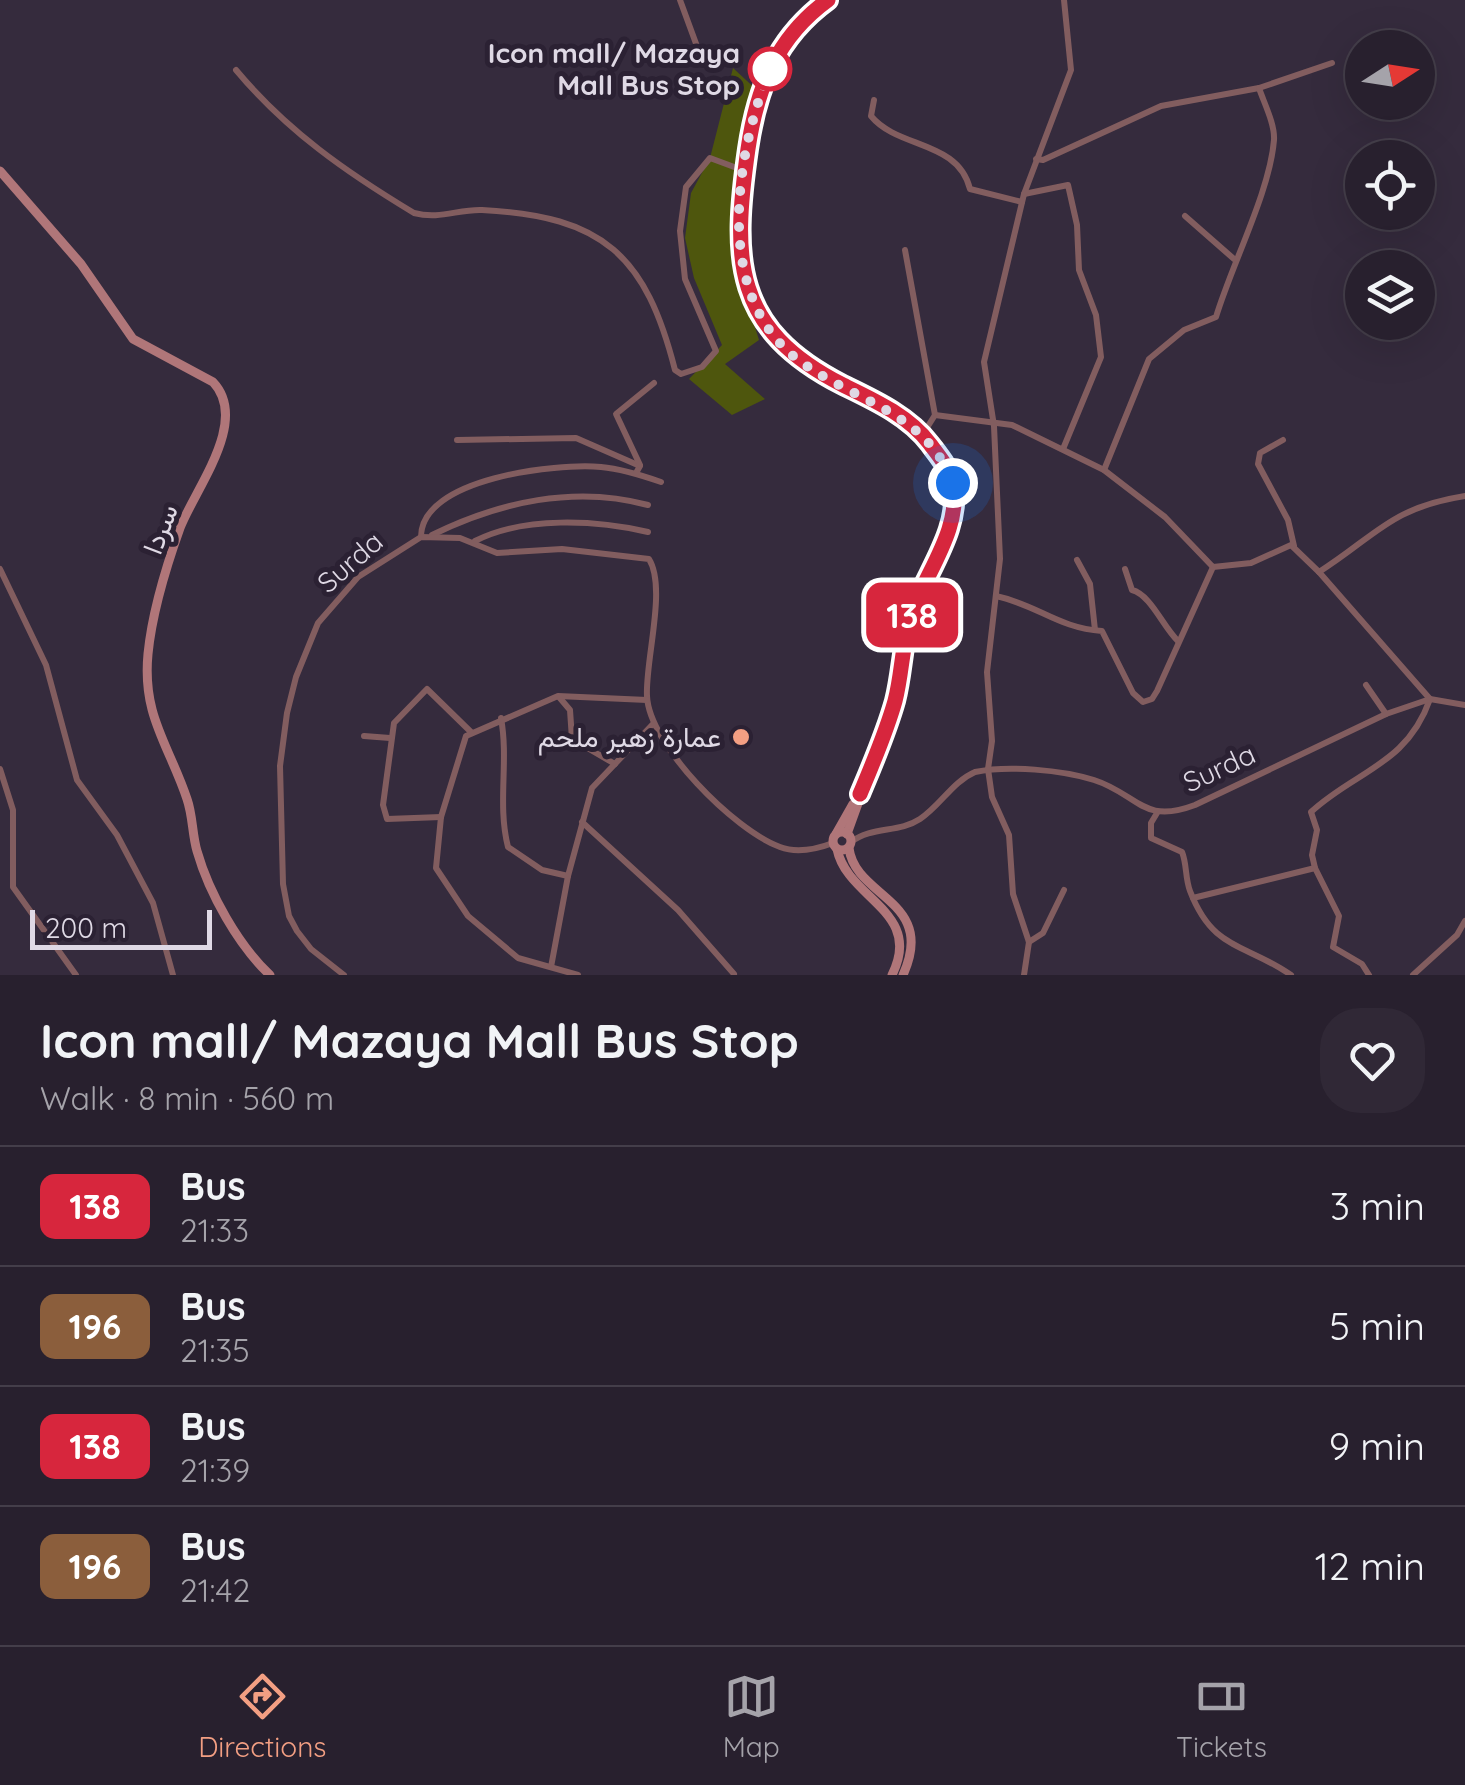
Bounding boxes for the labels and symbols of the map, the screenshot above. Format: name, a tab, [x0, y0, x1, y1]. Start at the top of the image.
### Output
north arrow	[1345, 30, 1435, 120]
place label: Icon mall/ Mazaya Mall Bus Stop	[488, 35, 740, 102]
marker: Icon mall/ Mazaya Mall Bus Stop	[749, 48, 791, 90]
your location	[928, 458, 978, 508]
street label: سردا	[134, 499, 186, 559]
street label: Surda	[310, 524, 390, 600]
line badge: 138	[854, 582, 970, 648]
place label: عمارة زهير ملحم	[538, 719, 721, 756]
marker: عمارة زهير ملحم	[730, 726, 752, 748]
street label: Surda	[1177, 736, 1261, 799]
scale bar	[30, 905, 212, 950]

